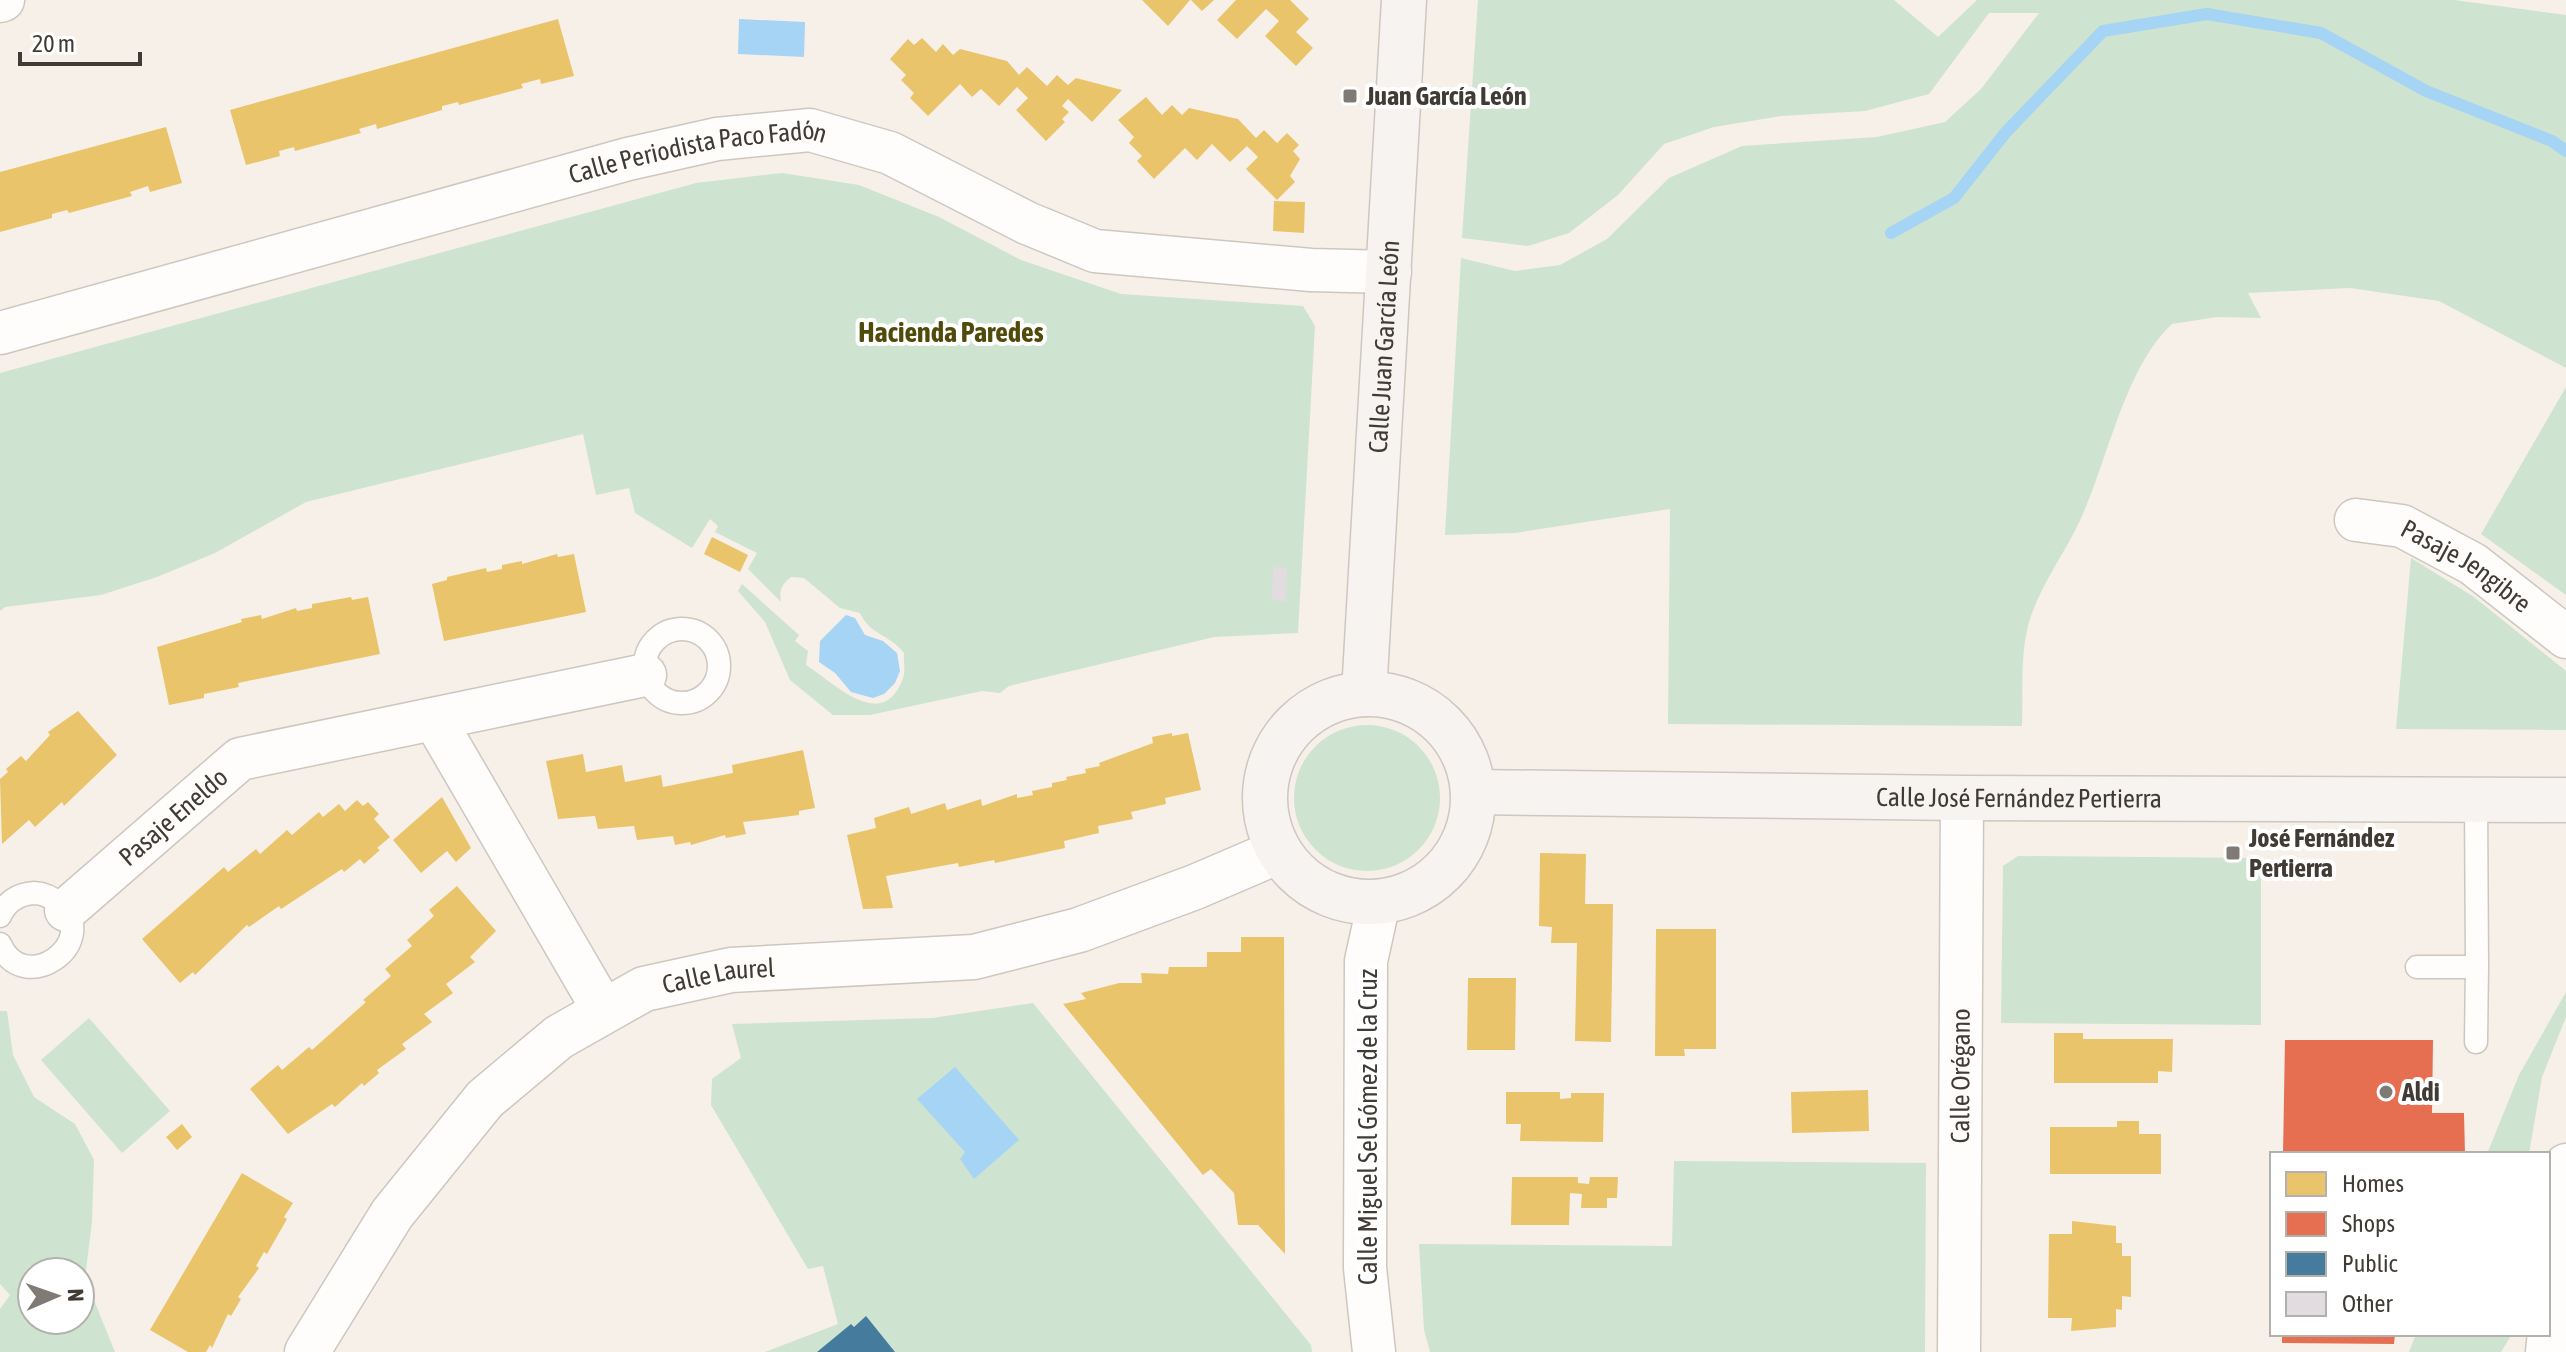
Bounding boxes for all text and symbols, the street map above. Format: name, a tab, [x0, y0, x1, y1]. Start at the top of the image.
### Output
scale bar	[20, 16, 140, 66]
text: 20 m	[32, 30, 75, 57]
place label: Juan García León	[1365, 81, 1527, 111]
marker: Juan García León	[1341, 87, 1359, 105]
street label: Calle Periodista Paco Fadón	[565, 115, 830, 190]
street label: Calle Juan García León	[1363, 239, 1405, 454]
district label: Hacienda Paredes	[858, 316, 1044, 348]
street label: Pasaje Jengibre	[2396, 513, 2537, 619]
street label: Pasaje Eneldo	[113, 762, 234, 872]
street label: Calle José Fernández Pertierra	[1876, 782, 2162, 814]
place label: José Fernández Pertierra	[2248, 823, 2395, 883]
marker: José Fernández Pertierra	[2224, 844, 2242, 862]
street label: Calle Laurel	[659, 953, 776, 1000]
street label: Calle Miguel Sel Gómez de la Cruz	[1353, 969, 1383, 1285]
street label: Calle Orégano	[1945, 1008, 1976, 1144]
place label: Aldi	[2401, 1077, 2440, 1107]
marker: Aldi	[2377, 1083, 2395, 1101]
legend	[2270, 1152, 2550, 1336]
text: Homes	[2342, 1170, 2404, 1197]
text: Shops	[2342, 1210, 2395, 1237]
text: Public	[2342, 1250, 2398, 1277]
north arrow	[16, 1256, 96, 1336]
text: N	[63, 1288, 89, 1302]
text: Other	[2342, 1290, 2393, 1317]

